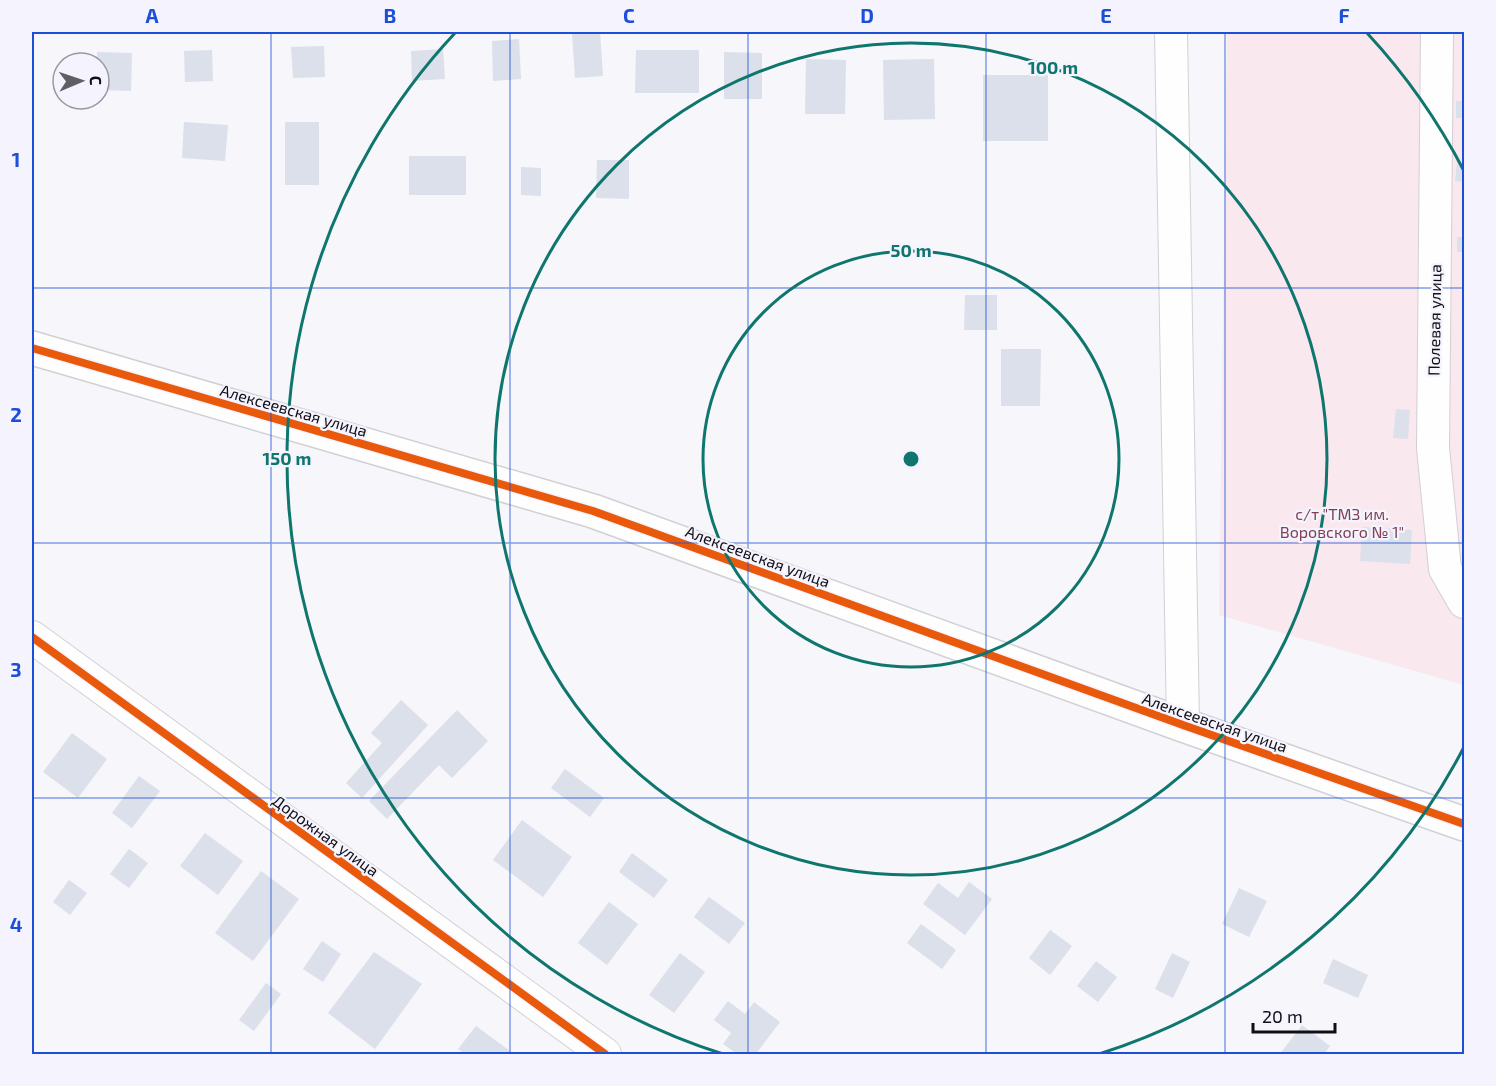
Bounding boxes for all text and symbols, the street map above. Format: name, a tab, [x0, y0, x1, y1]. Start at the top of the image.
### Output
text: A	[145, 3, 159, 27]
text: B	[384, 3, 396, 27]
text: C	[623, 3, 635, 27]
text: D	[860, 3, 874, 27]
text: E	[1100, 3, 1112, 27]
text: F	[1338, 3, 1350, 27]
north arrow	[51, 51, 111, 111]
text: 100 m	[1028, 56, 1078, 78]
text: С	[87, 75, 106, 85]
text: 1	[12, 147, 20, 171]
text: 50 m	[890, 239, 932, 261]
street label: Полевая улица	[1424, 264, 1445, 376]
street label: Алексеевская улица	[218, 380, 370, 441]
text: 2	[10, 402, 22, 426]
text: 150 m	[263, 447, 311, 469]
centre of rings	[901, 449, 921, 469]
park label: с/т "ТМЗ им. Воровского № 1"	[1280, 504, 1404, 541]
street label: Алексеевская улица	[683, 521, 833, 592]
text: 3	[10, 657, 22, 681]
street label: Алексеевская улица	[1140, 688, 1290, 757]
street label: Дорожная улица	[269, 790, 383, 881]
text: 4	[10, 912, 23, 936]
scale bar	[1253, 996, 1336, 1034]
text: 20 m	[1262, 1005, 1303, 1027]

